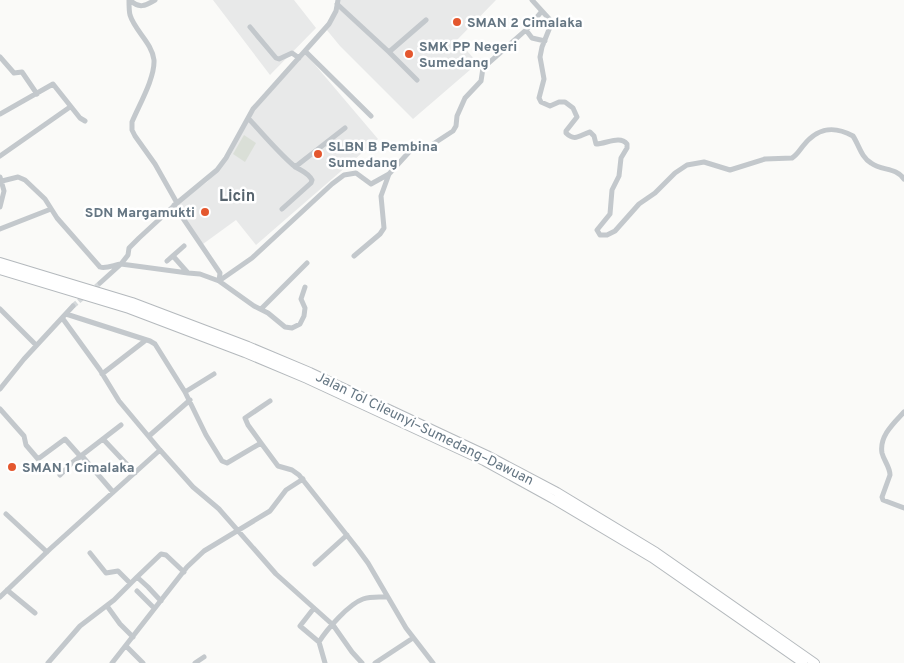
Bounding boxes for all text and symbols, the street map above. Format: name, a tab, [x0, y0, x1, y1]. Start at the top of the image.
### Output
place label: SMAN 2 Cimalaka	[467, 15, 583, 32]
marker: SMAN 2 Cimalaka	[451, 16, 463, 28]
place label: SMK PP Negeri Sumedang	[419, 39, 517, 72]
marker: SMK PP Negeri Sumedang	[403, 48, 415, 60]
place label: SLBN B Pembina Sumedang	[328, 139, 438, 172]
marker: SLBN B Pembina Sumedang	[312, 148, 324, 160]
district label: Licin	[219, 187, 255, 207]
place label: SDN Margamukti	[85, 205, 195, 222]
marker: SDN Margamukti	[199, 206, 211, 218]
street label: Jalan Tol Cileunyi–Sumedang–Dawuan	[312, 369, 536, 490]
place label: SMAN 1 Cimalaka	[22, 460, 135, 477]
marker: SMAN 1 Cimalaka	[6, 461, 18, 473]

